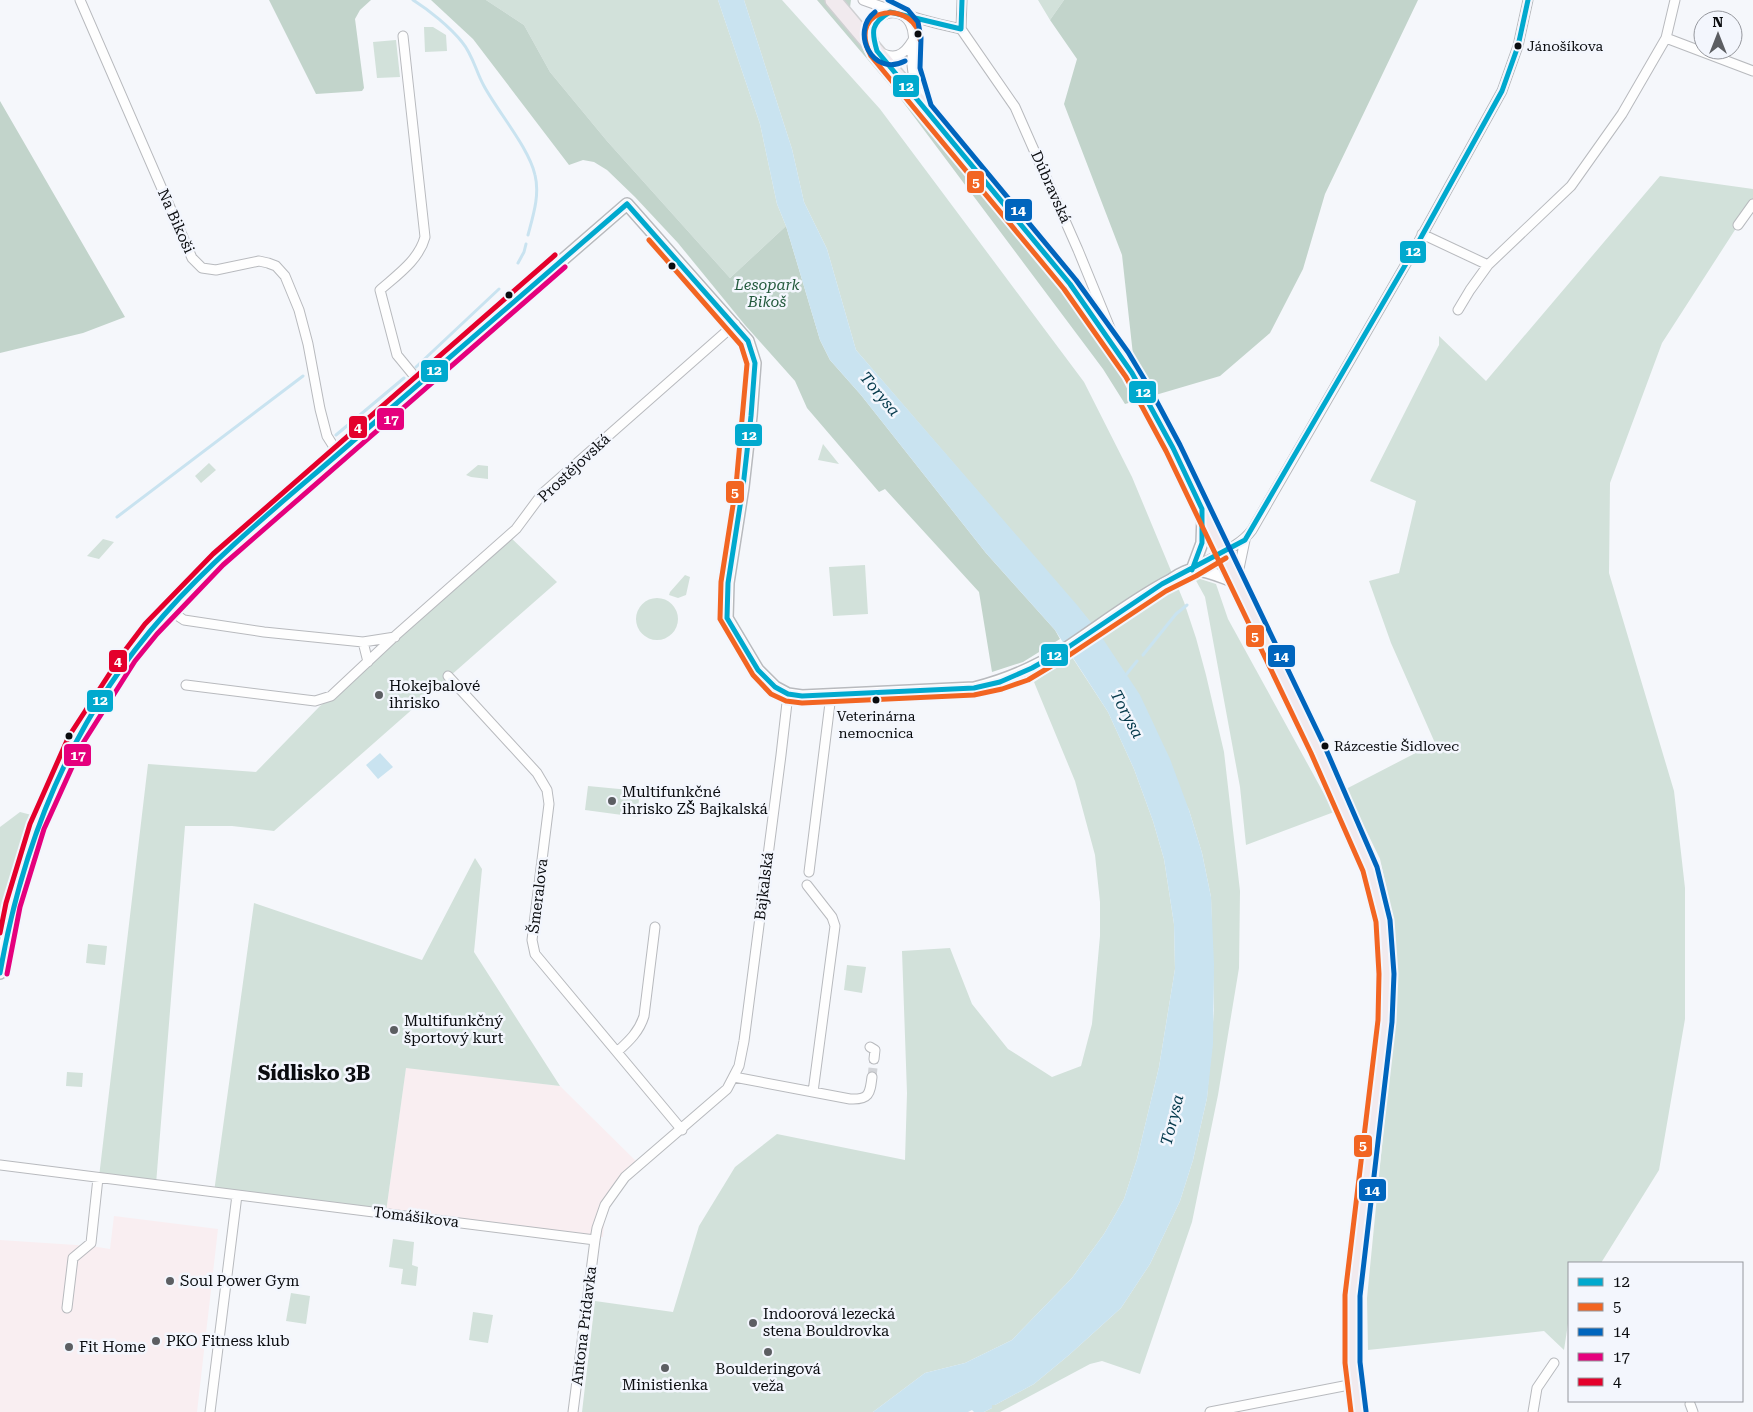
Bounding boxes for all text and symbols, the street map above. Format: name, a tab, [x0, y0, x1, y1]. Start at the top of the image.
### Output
north arrow	[1693, 10, 1743, 60]
text: N	[1713, 14, 1724, 30]
unlabelled marker	[913, 29, 923, 39]
place label: Jánošíkova	[1527, 38, 1603, 54]
marker: Jánošíkova	[1513, 41, 1523, 51]
line badge: 12	[892, 74, 920, 98]
text: 12	[898, 78, 914, 94]
street label: Dúbravská	[1027, 148, 1075, 226]
line badge: 5	[966, 170, 985, 194]
text: 5	[972, 174, 980, 190]
street label: Na Bikoši	[154, 186, 198, 256]
line badge: 14	[1004, 198, 1033, 222]
text: 14	[1010, 202, 1026, 218]
line badge: 12	[1399, 240, 1427, 264]
text: 12	[1405, 243, 1421, 259]
unlabelled marker	[667, 261, 677, 271]
park label: Lesopark Bikoš	[733, 276, 800, 311]
unlabelled marker	[504, 290, 514, 300]
line badge: 12	[420, 359, 449, 383]
text: 12	[426, 362, 442, 378]
water label: Torysa	[856, 368, 904, 420]
line badge: 12	[1128, 380, 1157, 404]
text: 12	[1135, 384, 1151, 400]
line badge: 17	[376, 407, 405, 431]
text: 17	[383, 411, 399, 427]
line badge: 4	[348, 415, 368, 439]
text: 4	[354, 419, 362, 435]
line badge: 12	[734, 423, 763, 447]
text: 12	[741, 427, 757, 443]
street label: Prostějovská	[534, 430, 614, 506]
line badge: 5	[725, 480, 745, 504]
text: 5	[731, 484, 739, 500]
line badge: 5	[1245, 624, 1265, 648]
text: 5	[1251, 628, 1259, 644]
line badge: 12	[1040, 643, 1069, 667]
line badge: 14	[1267, 644, 1296, 668]
text: 12	[1046, 647, 1062, 663]
text: 14	[1273, 648, 1289, 664]
line badge: 4	[108, 649, 128, 673]
text: 4	[114, 653, 122, 669]
place label: Hokejbalové ihrisko	[389, 677, 480, 712]
water label: Torysa	[1106, 687, 1148, 742]
line badge: 12	[86, 689, 114, 713]
marker: Hokejbalové ihrisko	[373, 689, 385, 701]
text: 12	[92, 692, 108, 708]
marker: Veterinárna nemocnica	[871, 695, 881, 705]
place label: Veterinárna nemocnica	[837, 708, 916, 741]
unlabelled marker	[64, 731, 74, 741]
place label: Rázcestie Šidlovec	[1334, 738, 1459, 754]
marker: Rázcestie Šidlovec	[1320, 741, 1330, 751]
line badge: 17	[63, 743, 92, 767]
text: 17	[70, 747, 86, 763]
place label: Multifunkčné ihrisko ZŠ Bajkalská	[622, 783, 768, 818]
marker: Multifunkčné ihrisko ZŠ Bajkalská	[606, 795, 618, 807]
street label: Bajkalská	[751, 851, 777, 921]
street label: Šmeralova	[524, 857, 552, 935]
place label: Multifunkčný športový kurt	[404, 1012, 504, 1047]
marker: Multifunkčný športový kurt	[388, 1024, 400, 1036]
district label: Sídlisko 3B	[258, 1061, 370, 1085]
water label: Torysa	[1156, 1092, 1188, 1148]
line badge: 5	[1353, 1134, 1373, 1158]
text: 5	[1359, 1137, 1367, 1153]
line badge: 14	[1358, 1178, 1387, 1202]
text: 14	[1364, 1182, 1380, 1198]
street label: Tomášikova	[372, 1203, 460, 1231]
legend	[1568, 1262, 1743, 1402]
street label: Antona Prídavka	[568, 1265, 600, 1387]
place label: Soul Power Gym	[180, 1272, 300, 1290]
text: 12	[1613, 1273, 1630, 1291]
marker: Soul Power Gym	[164, 1275, 176, 1287]
text: 5	[1613, 1298, 1621, 1316]
place label: Indoorová lezecká stena Bouldrovka	[763, 1305, 895, 1340]
marker: Indoorová lezecká stena Bouldrovka	[747, 1317, 759, 1329]
text: 14	[1613, 1323, 1630, 1341]
place label: PKO Fitness klub	[166, 1332, 290, 1350]
marker: PKO Fitness klub	[150, 1335, 162, 1347]
place label: Fit Home	[79, 1338, 146, 1356]
marker: Fit Home	[63, 1341, 75, 1353]
marker: Boulderingová veža	[762, 1346, 774, 1358]
text: 17	[1613, 1348, 1630, 1366]
place label: Boulderingová veža	[715, 1360, 821, 1395]
marker: Ministienka	[659, 1362, 671, 1374]
text: 4	[1613, 1373, 1622, 1391]
place label: Ministienka	[622, 1376, 708, 1394]

